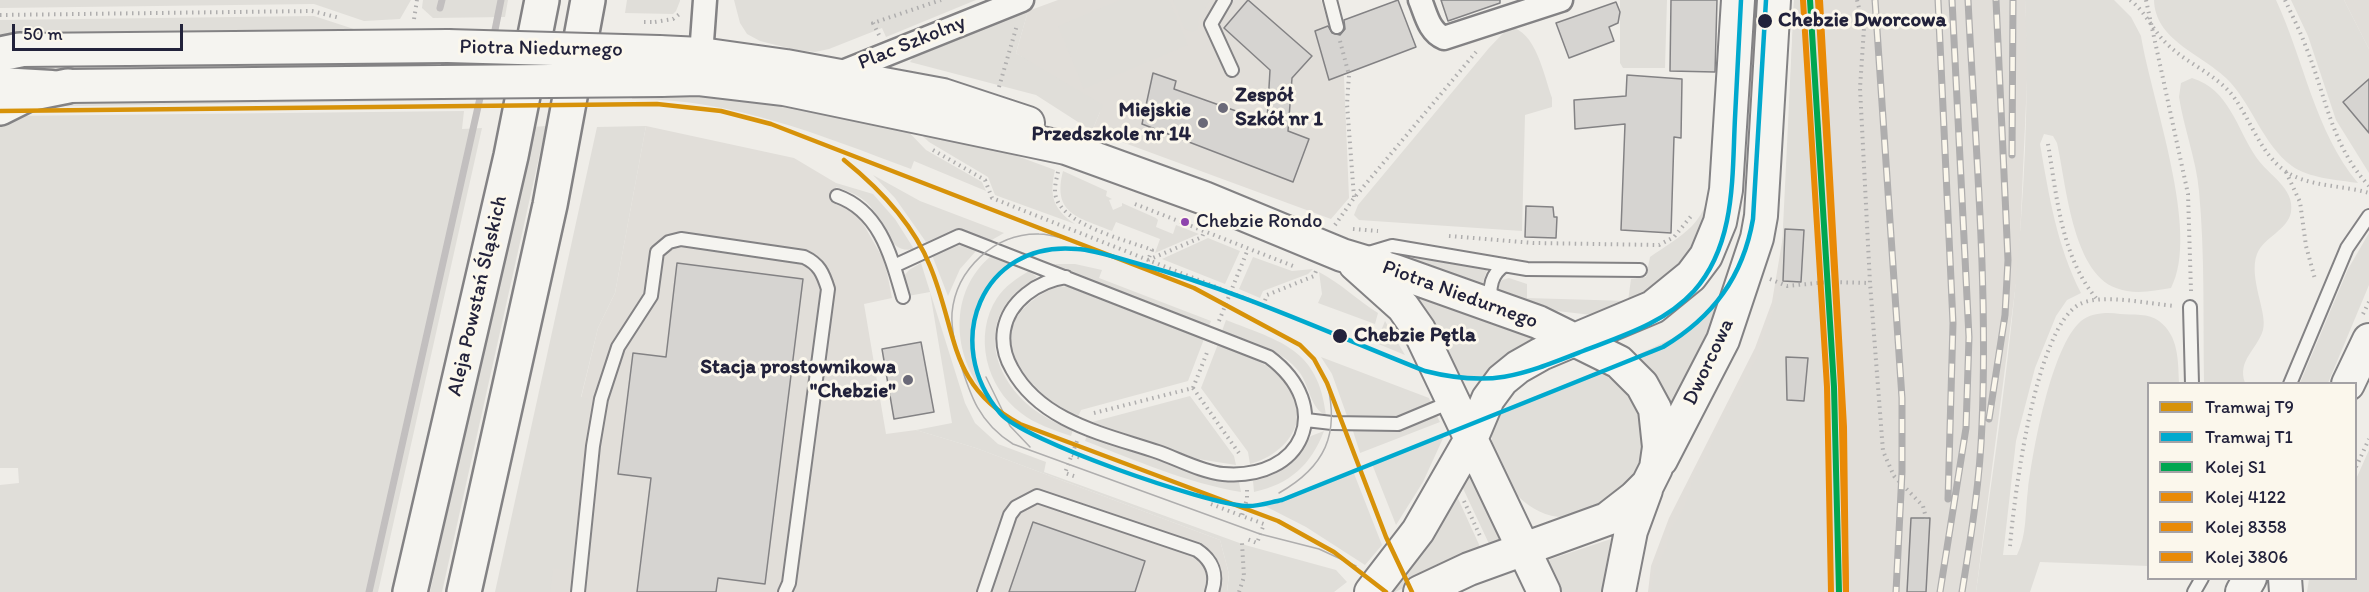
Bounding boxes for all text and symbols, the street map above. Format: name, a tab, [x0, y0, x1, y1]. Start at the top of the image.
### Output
place label: Chebzie Dworcowa	[1778, 8, 1946, 34]
street label: Plac Szkolny	[855, 10, 969, 76]
scale bar	[15, 12, 186, 50]
marker: Chebzie Dworcowa	[1756, 12, 1774, 30]
text: 50 m	[23, 23, 63, 45]
street label: Piotra Niedurnego	[459, 35, 623, 63]
place label: Zespół Szkół nr 1	[1235, 83, 1323, 133]
place label: Miejskie Przedszkole nr 14	[1032, 98, 1191, 148]
marker: Zespół Szkół nr 1	[1216, 101, 1230, 115]
marker: Miejskie Przedszkole nr 14	[1196, 116, 1210, 130]
street label: Aleja Powstań Śląskich	[443, 193, 513, 399]
place label: Chebzie Rondo	[1196, 210, 1322, 234]
marker: Chebzie Rondo	[1179, 216, 1191, 228]
street label: Piotra Niedurnego	[1379, 255, 1541, 335]
street label: Dworcowa	[1678, 315, 1740, 409]
place label: Chebzie Pętla	[1354, 323, 1476, 349]
marker: Chebzie Pętla	[1331, 327, 1349, 345]
place label: Stacja prostownikowa "Chebzie"	[700, 355, 896, 405]
marker: Stacja prostownikowa "Chebzie"	[901, 373, 915, 387]
legend	[2147, 382, 2357, 580]
text: Tramwaj T9	[2205, 396, 2294, 418]
text: Tramwaj T1	[2205, 426, 2293, 448]
text: Kolej S1	[2205, 456, 2266, 478]
text: Kolej 4122	[2205, 486, 2286, 508]
text: Kolej 8358	[2205, 516, 2287, 538]
text: Kolej 3806	[2205, 546, 2288, 568]

